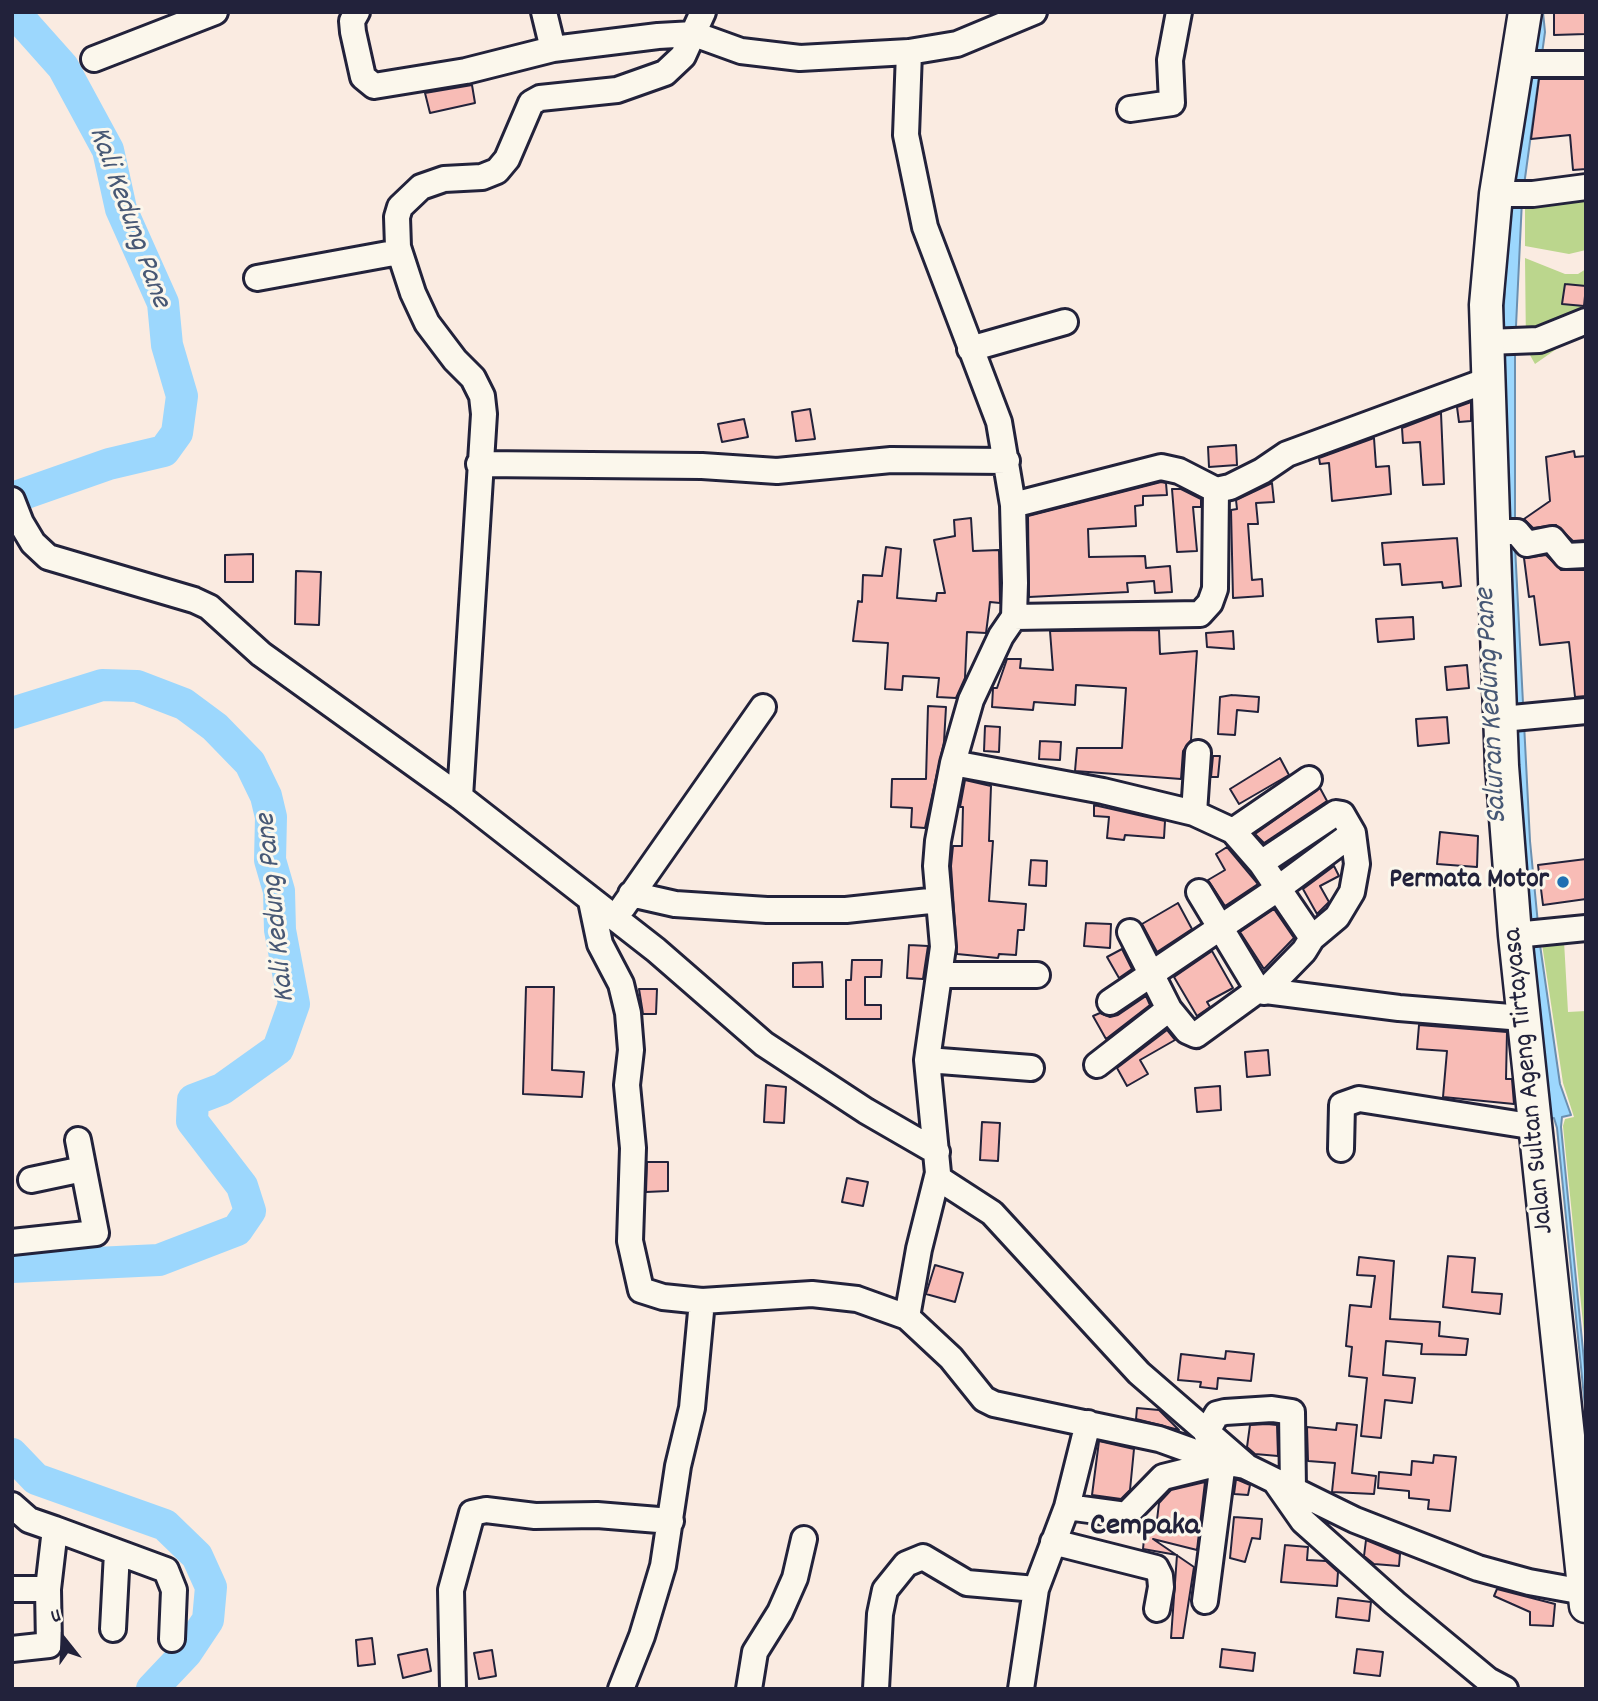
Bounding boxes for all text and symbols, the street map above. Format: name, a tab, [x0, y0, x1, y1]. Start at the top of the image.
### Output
water label: Kali Kedung Pane	[78, 123, 176, 313]
water label: Saluran Kedung Pane	[1470, 587, 1518, 825]
water label: Kali Kedung Pane	[250, 812, 306, 1004]
place label: Permata Motor	[1389, 865, 1549, 899]
marker: Permata Motor	[1555, 874, 1571, 890]
street label: Jalan Sultan Ageng Tirtayasa	[1498, 926, 1564, 1236]
district label: Cempaka	[1090, 1510, 1200, 1548]
north arrow	[28, 1603, 98, 1673]
text: U	[48, 1603, 65, 1632]

